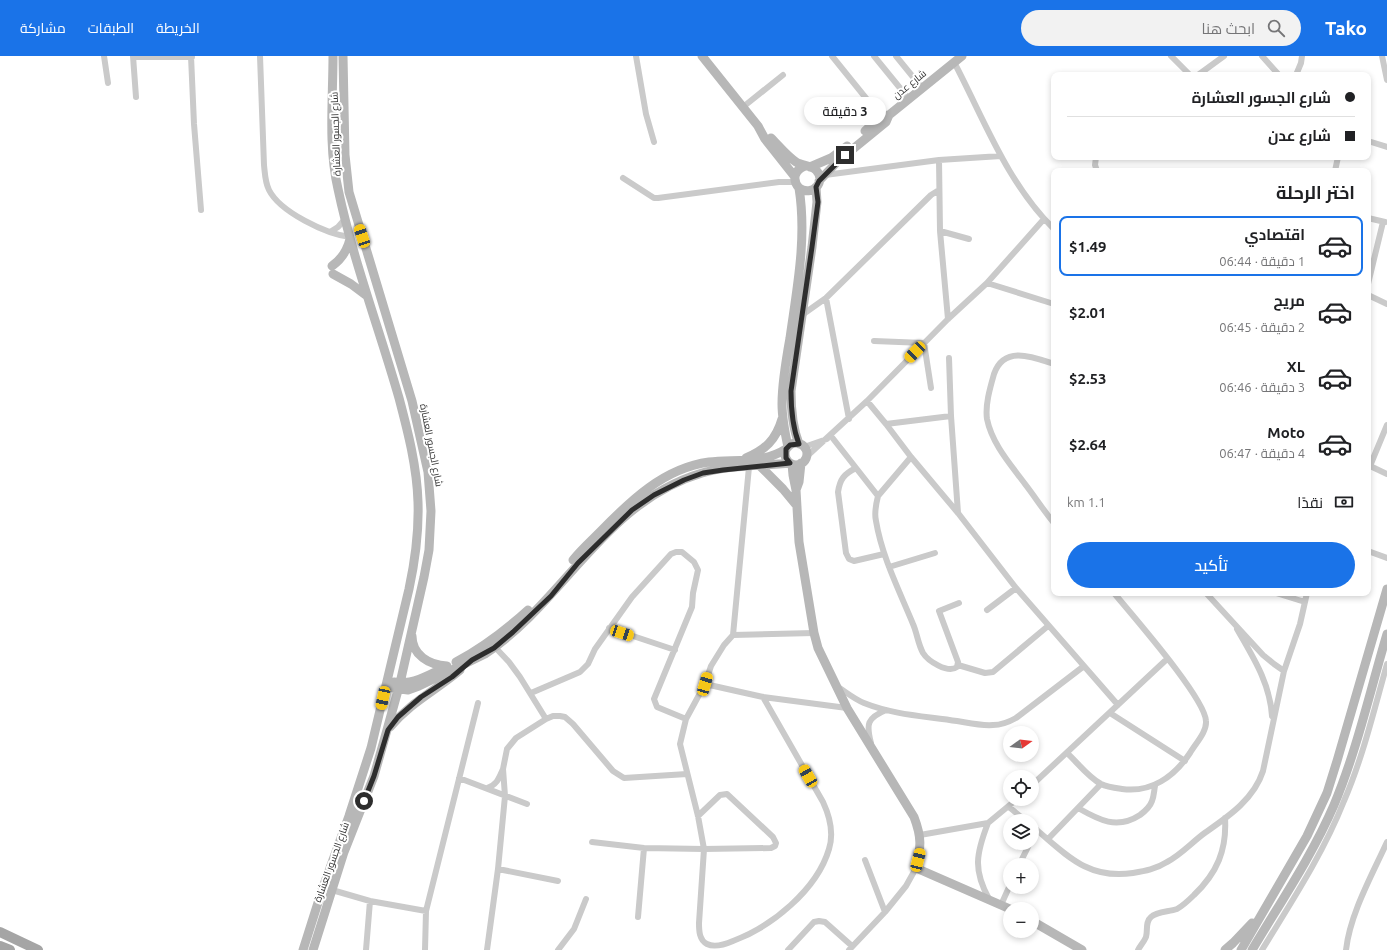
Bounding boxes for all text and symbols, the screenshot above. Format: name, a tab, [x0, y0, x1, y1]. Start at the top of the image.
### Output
search box	[1021, 10, 1301, 46]
icon: search	[1265, 17, 1287, 39]
text: Tako	[1325, 17, 1367, 39]
text: مشاركة	[20, 20, 66, 36]
text: الطبقات	[88, 20, 134, 36]
text: الخريطة	[156, 20, 200, 36]
text: ابحث هنا	[1201, 20, 1255, 37]
street label: شارع عدن	[890, 68, 929, 102]
text: شارع الجسور العشارة	[1192, 89, 1331, 106]
street label: شارع الجسور العشارة	[329, 92, 343, 176]
callout: 3 دقيقة	[804, 97, 886, 125]
text: 3 دقيقة	[822, 104, 868, 118]
text: شارع عدن	[1268, 127, 1331, 144]
route end	[836, 146, 854, 164]
text: اختر الرحلة	[1276, 182, 1355, 202]
car	[353, 223, 371, 249]
text: اقتصادي	[1245, 226, 1305, 243]
icon: car	[1317, 228, 1353, 264]
text: $1.49	[1069, 238, 1107, 255]
text: 1 دقيقة · 06:44	[1219, 254, 1305, 268]
text: مريح	[1273, 292, 1305, 309]
icon: car	[1317, 294, 1353, 330]
text: $2.01	[1069, 304, 1107, 321]
text: 2 دقيقة · 06:45	[1219, 320, 1305, 334]
car	[902, 339, 928, 365]
text: XL	[1287, 358, 1305, 375]
icon: car	[1317, 360, 1353, 396]
text: $2.53	[1069, 370, 1107, 387]
text: 3 دقيقة · 06:46	[1219, 380, 1305, 394]
street label: شارع الجسور العشارة	[417, 403, 445, 488]
text: Moto	[1267, 424, 1305, 441]
icon: car	[1317, 426, 1353, 462]
text: $2.64	[1069, 436, 1107, 453]
text: 4 دقيقة · 06:47	[1219, 446, 1305, 460]
icon: cash	[1333, 491, 1355, 513]
text: نقدًا	[1297, 494, 1323, 511]
text: 1.1 km	[1067, 495, 1106, 509]
button: تأكيد	[1067, 542, 1355, 588]
car	[609, 624, 635, 642]
car	[696, 671, 714, 697]
car	[375, 685, 391, 711]
north arrow	[1003, 726, 1039, 762]
map controls	[1003, 726, 1039, 938]
car	[797, 763, 819, 789]
button: locate	[1003, 770, 1039, 806]
route start	[355, 792, 373, 810]
button: layers	[1003, 814, 1039, 850]
street label: شارع الجسور العشارة	[312, 821, 352, 904]
car	[909, 847, 927, 873]
button: +	[1003, 858, 1039, 894]
button: −	[1003, 902, 1039, 938]

